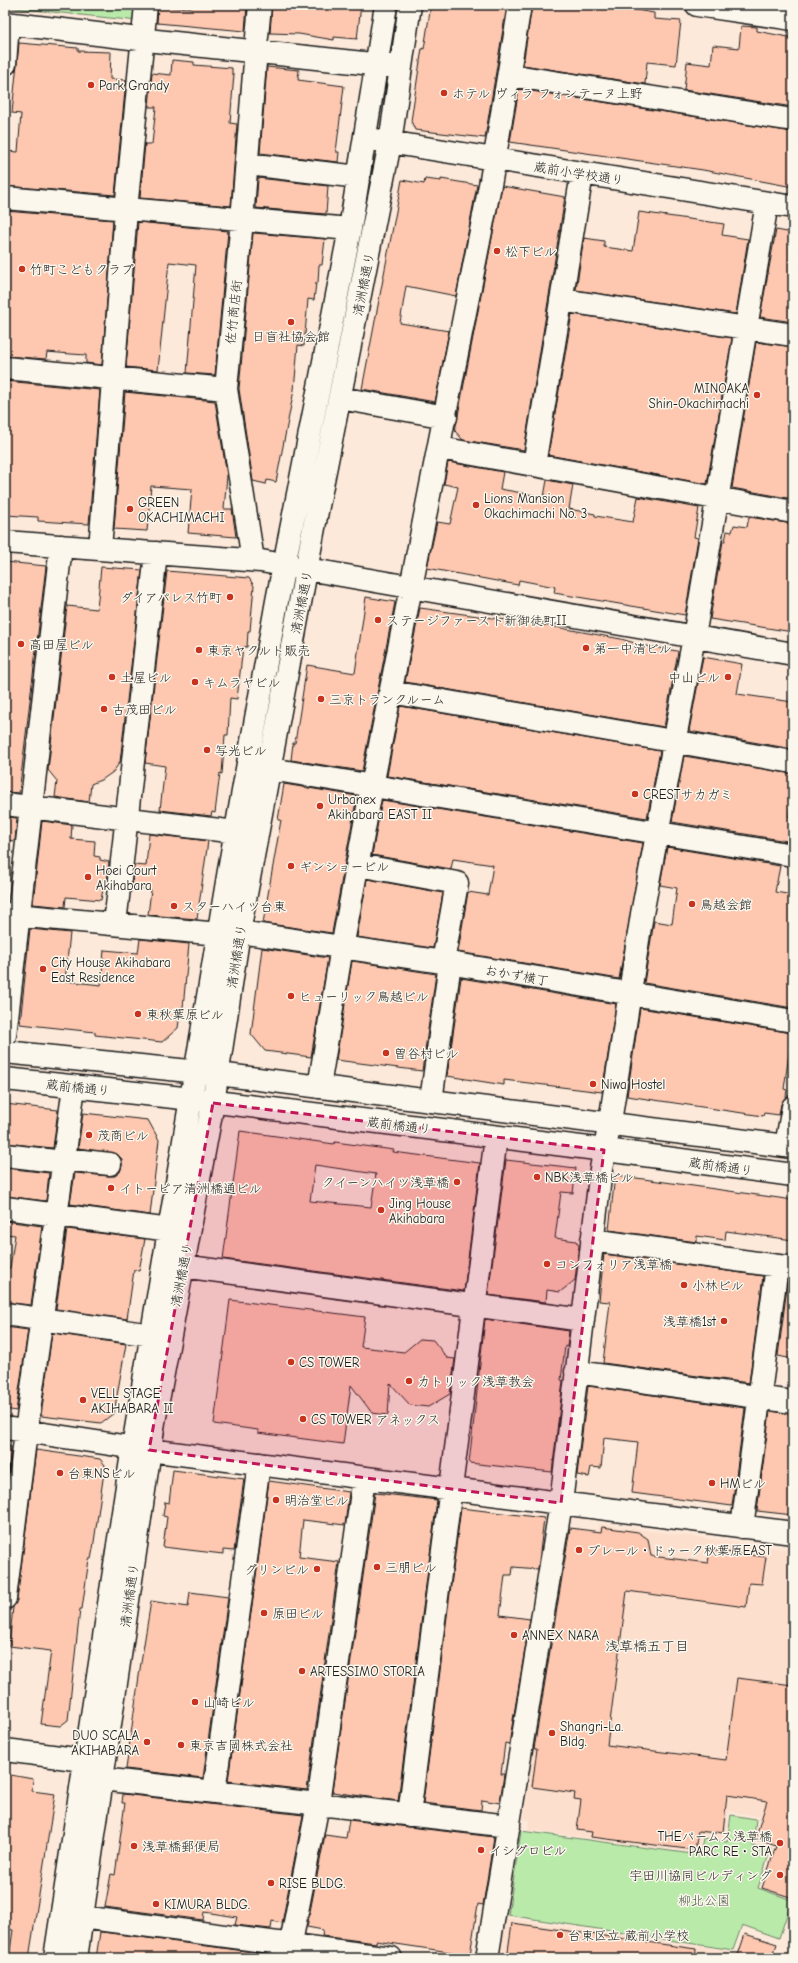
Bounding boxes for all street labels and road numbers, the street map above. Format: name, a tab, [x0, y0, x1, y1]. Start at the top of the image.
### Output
street label: 蔵前小学校通り	[533, 159, 625, 188]
street label: 清洲橋通り	[350, 251, 377, 317]
street label: 佐竹商店街	[223, 279, 244, 345]
street label: 清洲橋通り	[288, 569, 315, 635]
street label: 清洲橋通り	[224, 923, 249, 989]
street label: おかず横丁	[484, 962, 550, 989]
street label: 蔵前橋通り	[45, 1077, 111, 1098]
street label: 蔵前橋通り	[366, 1114, 432, 1137]
street label: 蔵前橋通り	[688, 1155, 754, 1178]
street label: 清洲橋通り	[168, 1242, 195, 1308]
street label: 清洲橋通り	[118, 1562, 141, 1628]

